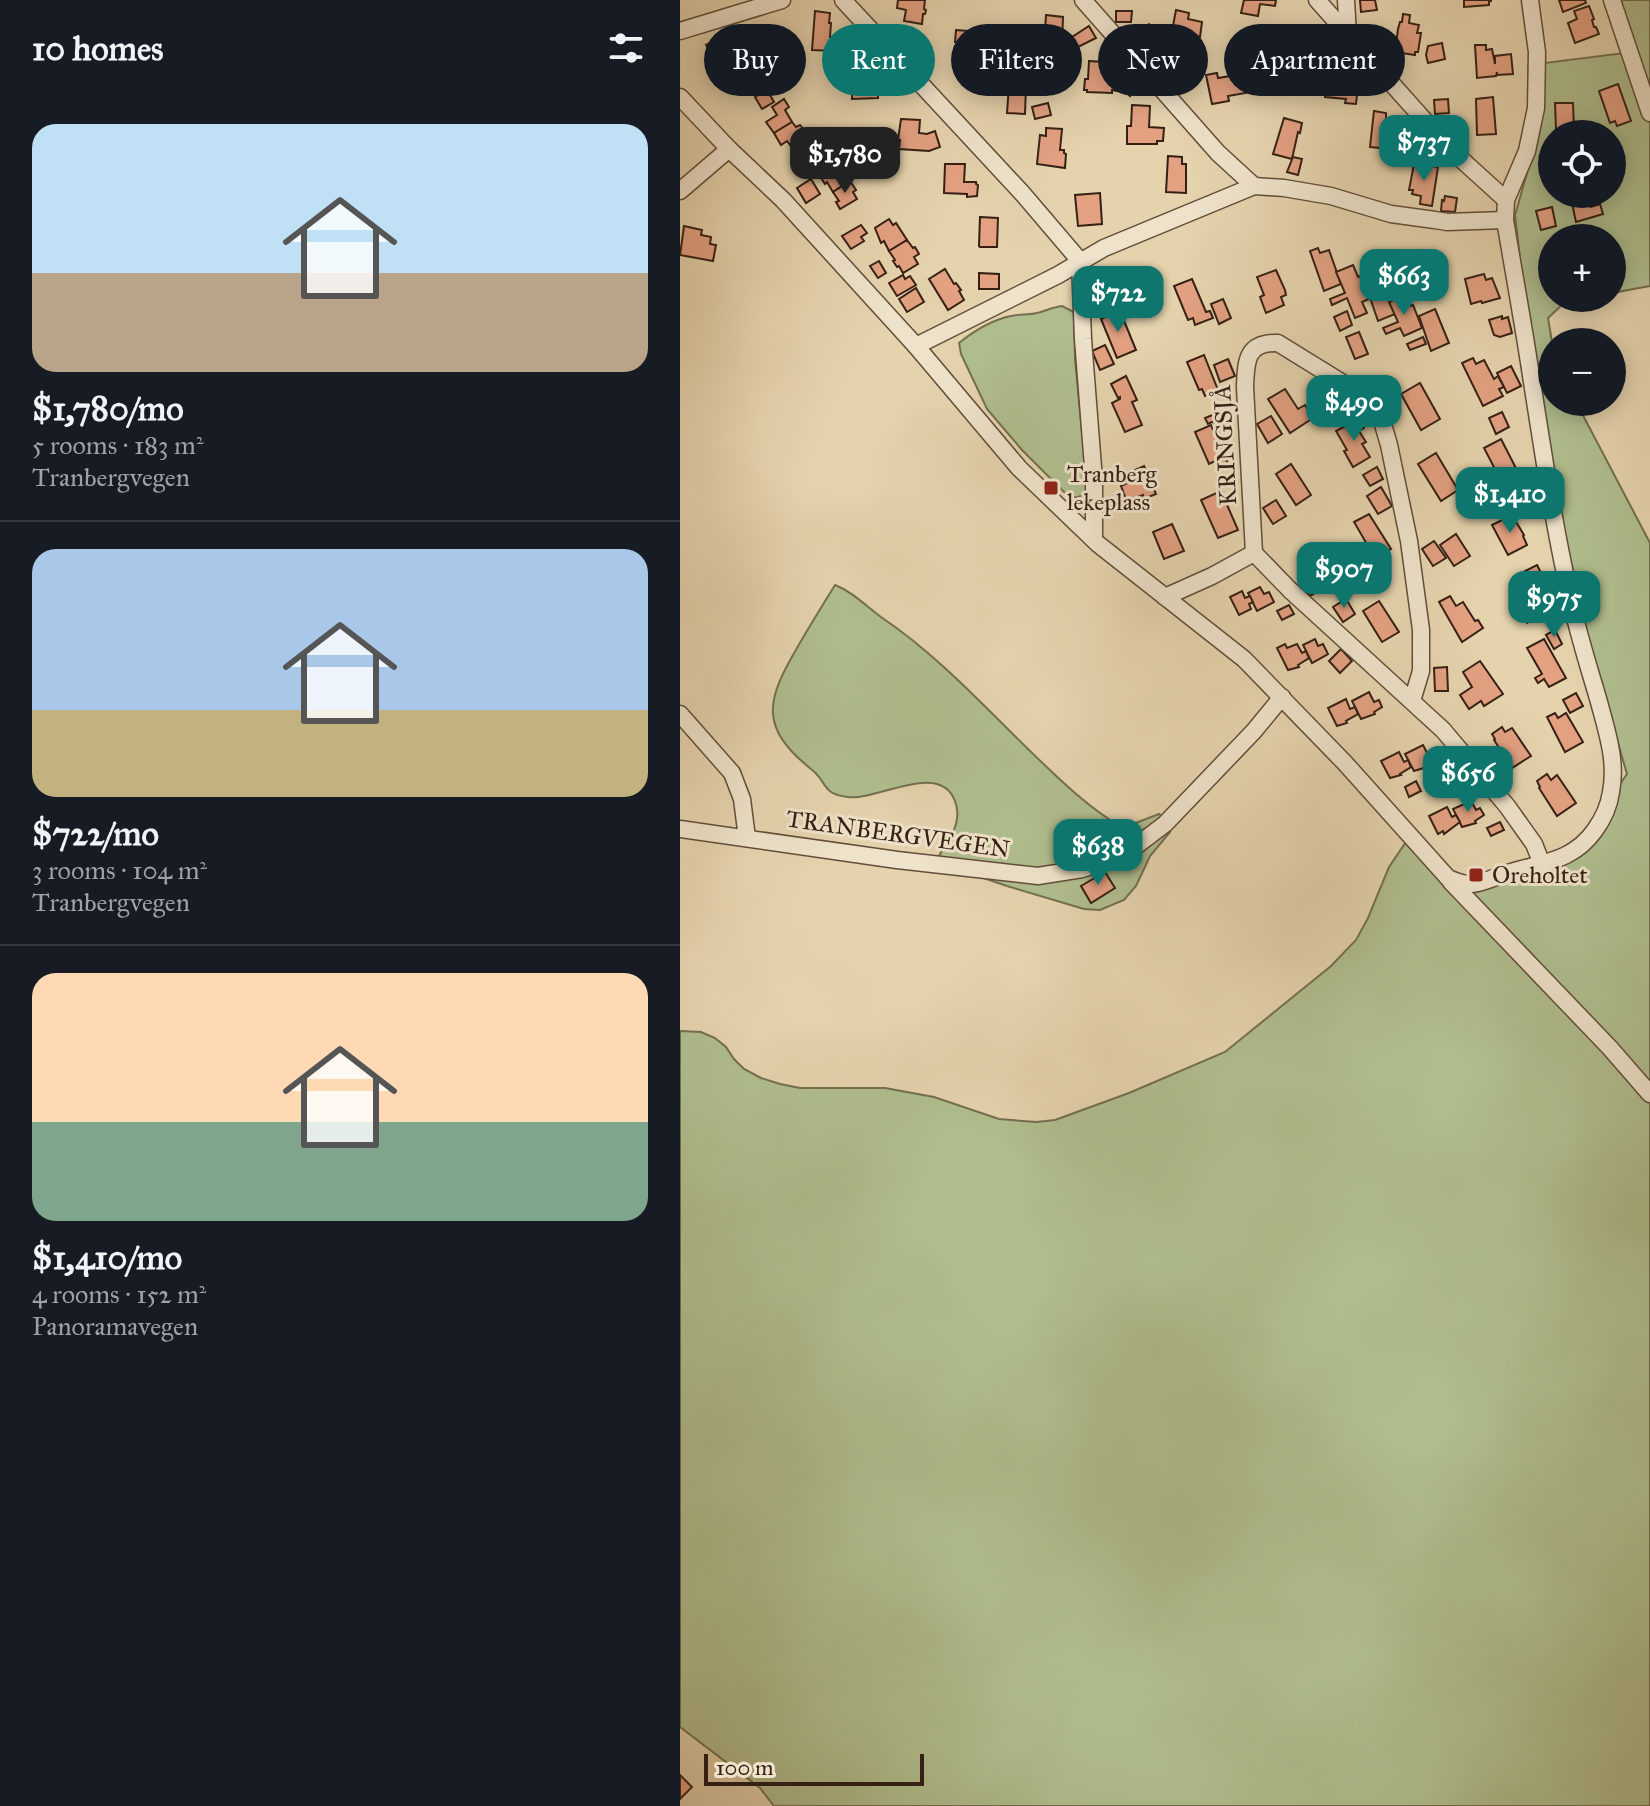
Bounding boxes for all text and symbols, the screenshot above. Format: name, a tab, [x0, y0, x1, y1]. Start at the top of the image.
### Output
chip: Buy	[704, 24, 806, 96]
chip: Rent	[822, 24, 935, 96]
chip: Filters	[951, 24, 1082, 96]
chip: New	[1098, 24, 1208, 96]
chip: Apartment	[1224, 24, 1405, 96]
icon: filters	[604, 26, 648, 70]
text: 10 homes	[32, 28, 163, 69]
pin: $737	[1377, 115, 1471, 183]
map controls	[1538, 120, 1626, 416]
button: locate	[1538, 120, 1626, 208]
text: $737	[1397, 125, 1451, 157]
pin: $1,780	[780, 127, 910, 195]
text: $1,780	[808, 137, 882, 169]
icon: home	[268, 176, 412, 320]
button: +	[1538, 224, 1626, 312]
pin: $663	[1357, 249, 1451, 317]
text: $663	[1378, 259, 1430, 291]
pin: $722	[1071, 266, 1165, 334]
text: $722	[1090, 276, 1146, 308]
button: −	[1538, 328, 1626, 416]
pin: $490	[1307, 375, 1401, 443]
street label: KRINGSJÅ	[1207, 384, 1243, 506]
text: $490	[1324, 385, 1384, 417]
text: $1,780/mo	[32, 388, 184, 429]
text: 5 rooms · 183 m²	[32, 429, 204, 461]
place label: Tranberg lekeplass	[1067, 459, 1158, 517]
text: Tranbergvegen	[32, 461, 190, 493]
pin: $1,410	[1445, 467, 1575, 535]
text: $1,410	[1474, 477, 1546, 509]
marker: Tranberg lekeplass	[1042, 479, 1060, 497]
pin: $907	[1297, 542, 1391, 610]
text: $907	[1315, 552, 1373, 584]
pin: $975	[1507, 571, 1601, 639]
text: $975	[1526, 581, 1582, 613]
icon: home	[268, 601, 412, 745]
pin: $656	[1421, 746, 1515, 814]
text: $656	[1441, 756, 1495, 788]
street label: TRANBERGVEGEN	[784, 803, 1012, 865]
text: $722/mo	[32, 813, 159, 854]
pin: $638	[1051, 819, 1145, 887]
text: $638	[1071, 829, 1125, 861]
text: 3 rooms · 104 m²	[32, 854, 207, 886]
place label: Oreholtet	[1492, 860, 1588, 890]
marker: Oreholtet	[1467, 866, 1485, 884]
text: Tranbergvegen	[32, 886, 190, 918]
icon: home	[268, 1025, 412, 1169]
text: $1,410/mo	[32, 1237, 182, 1278]
text: 4 rooms · 152 m²	[32, 1278, 206, 1310]
text: Panoramavegen	[32, 1310, 198, 1342]
scale bar	[704, 1750, 924, 1786]
text: 100 m	[716, 1754, 773, 1781]

